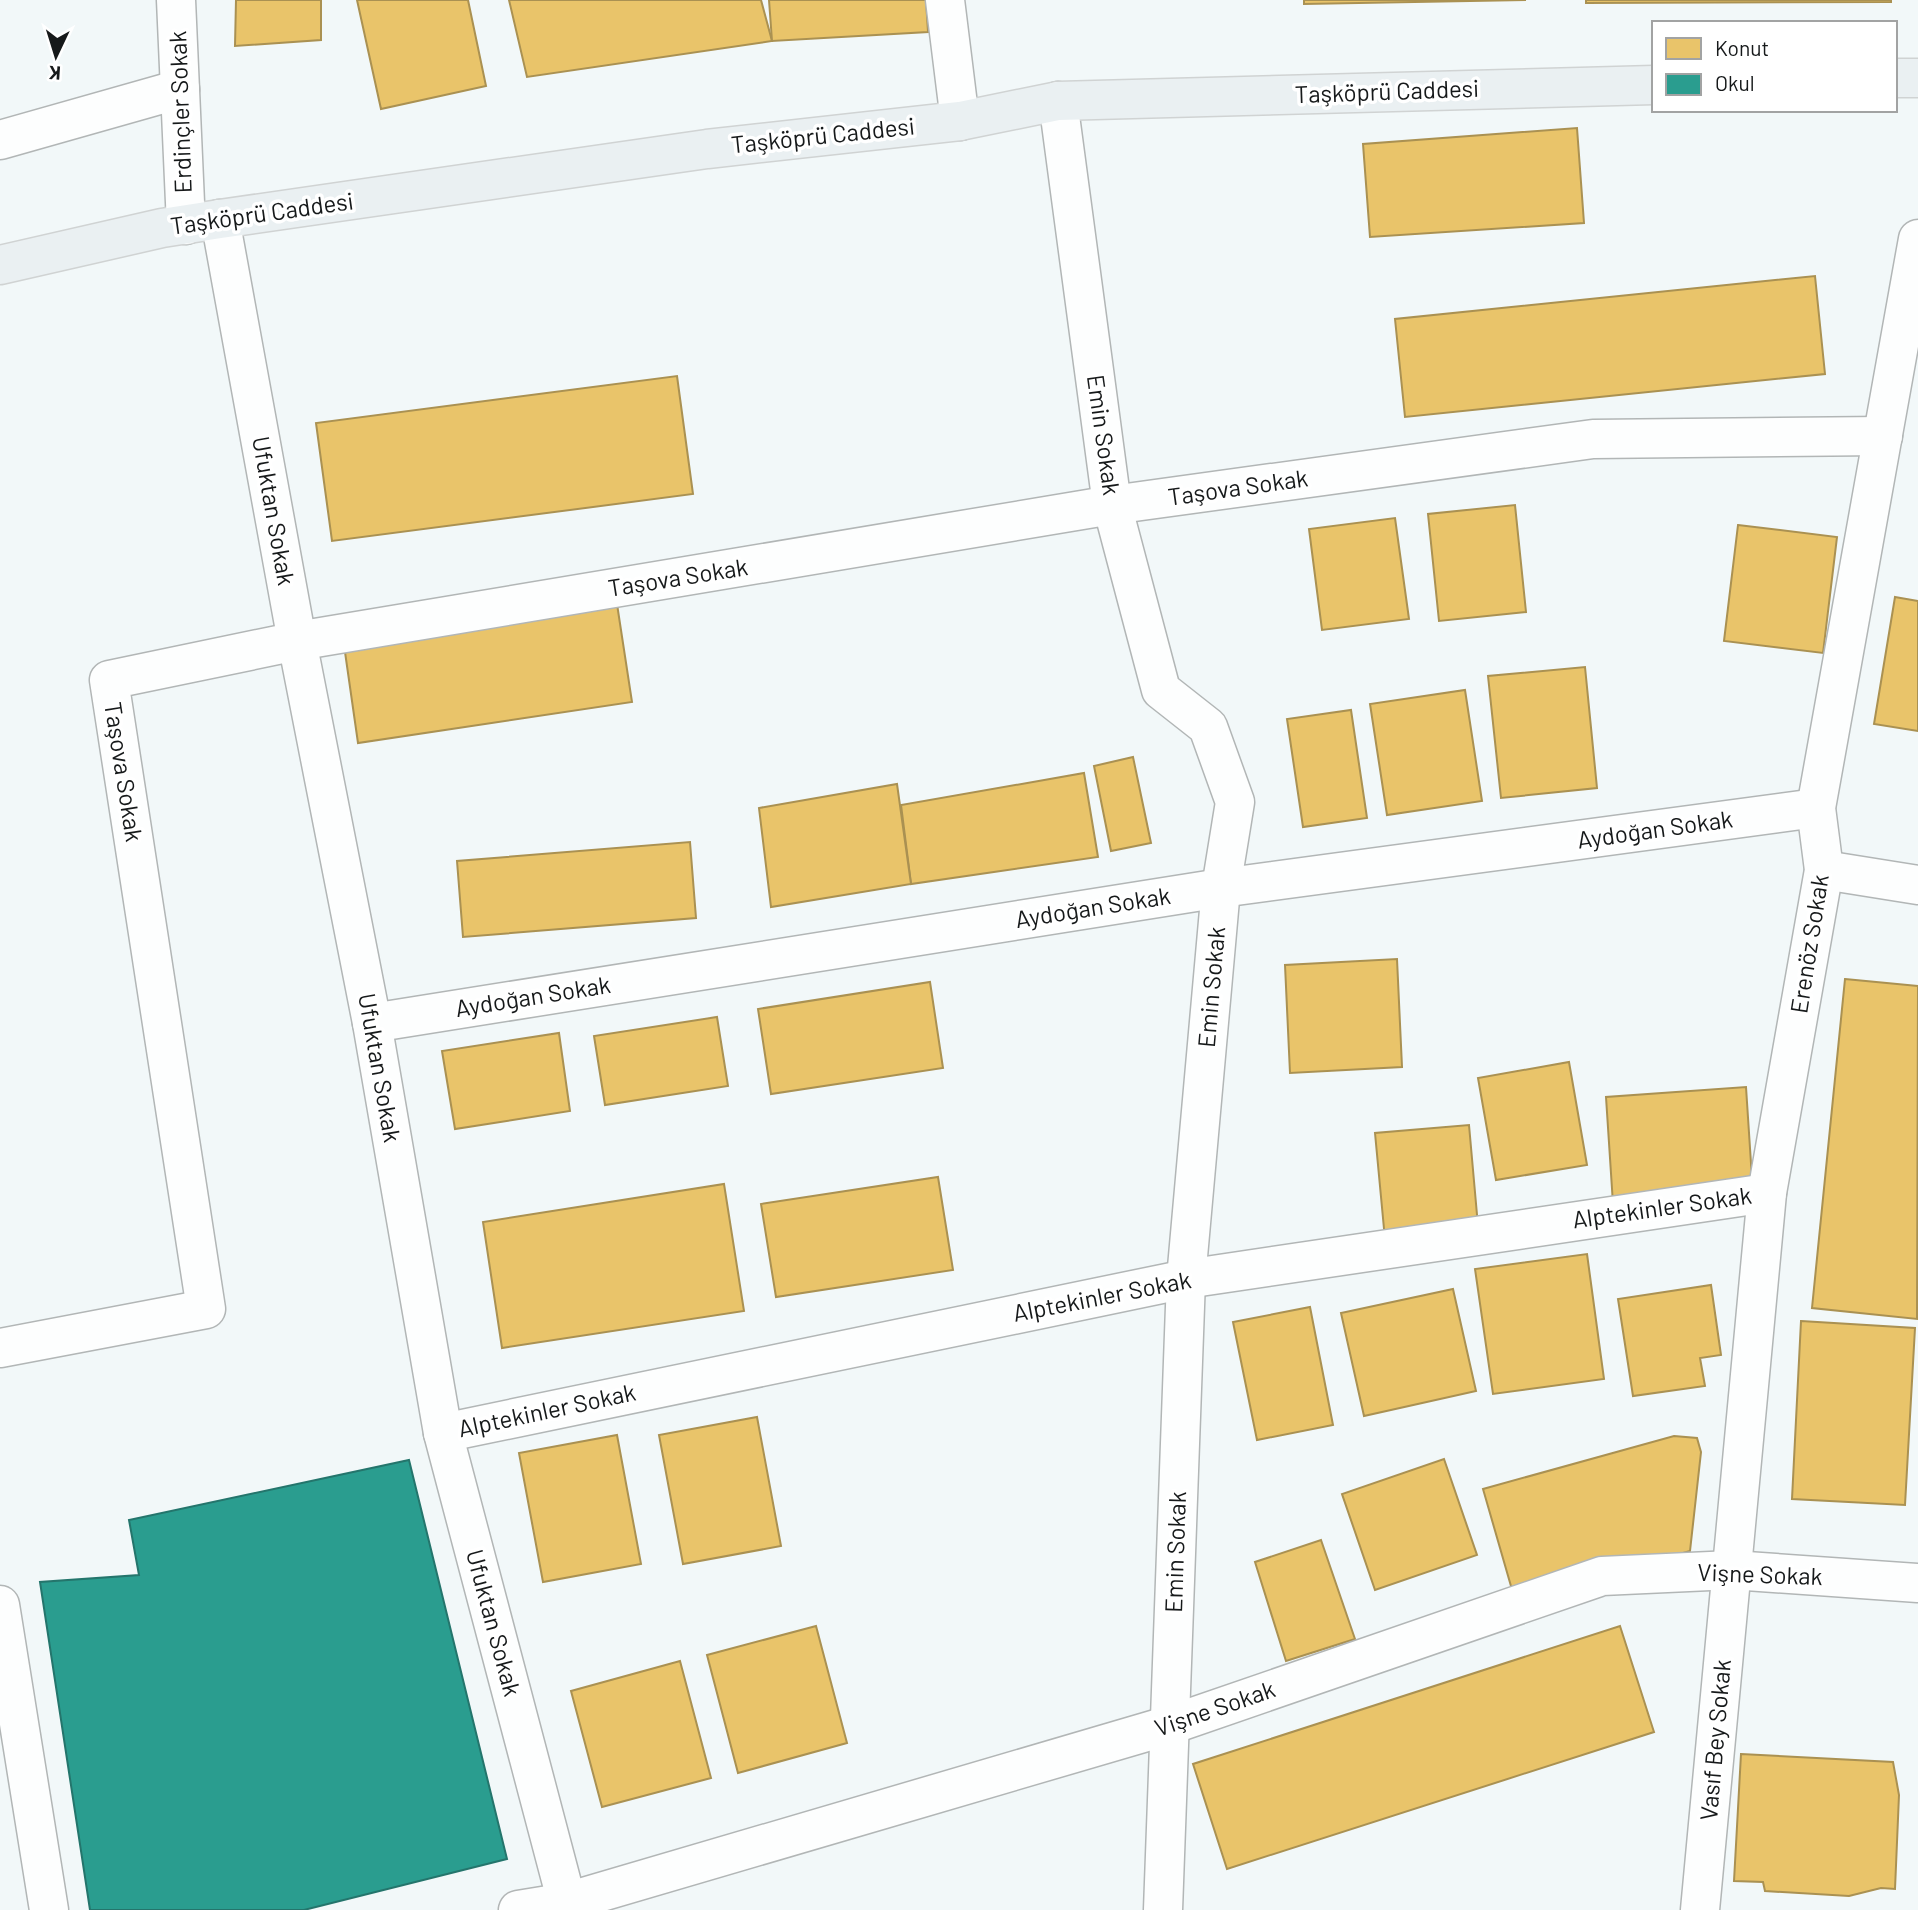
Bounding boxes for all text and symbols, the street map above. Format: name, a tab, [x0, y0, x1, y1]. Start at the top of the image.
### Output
north arrow	[21, 21, 91, 91]
legend	[1652, 21, 1897, 112]
street label: Erdinçler Sokak	[162, 30, 197, 194]
text: Konut	[1715, 35, 1769, 60]
text: K	[48, 62, 62, 85]
text: Okul	[1715, 70, 1755, 95]
street label: Taşköprü Caddesi	[1294, 73, 1480, 108]
street label: Taşköprü Caddesi	[730, 110, 916, 159]
street label: Taşköprü Caddesi	[168, 185, 355, 240]
street label: Emin Sokak	[1082, 373, 1127, 497]
street label: Ufuktan Sokak	[247, 434, 302, 588]
street label: Taşova Sokak	[1166, 462, 1310, 511]
street label: Taşova Sokak	[606, 551, 750, 602]
street label: Taşova Sokak	[99, 700, 150, 844]
street label: Aydoğan Sokak	[1575, 803, 1734, 854]
street label: Erenöz Sokak	[1783, 872, 1834, 1015]
street label: Aydoğan Sokak	[1013, 880, 1172, 933]
street label: Emin Sokak	[1191, 925, 1230, 1049]
street label: Aydoğan Sokak	[453, 969, 612, 1022]
street label: Ufuktan Sokak	[353, 991, 408, 1145]
street label: Alptekinler Sokak	[1570, 1180, 1753, 1233]
street label: Alptekinler Sokak	[1010, 1264, 1193, 1327]
street label: Alptekinler Sokak	[455, 1377, 638, 1442]
street label: Emin Sokak	[1158, 1491, 1191, 1613]
street label: Ufuktan Sokak	[461, 1546, 528, 1699]
street label: Vişne Sokak	[1697, 1557, 1823, 1590]
street label: Vasıf Bey Sokak	[1693, 1658, 1736, 1822]
street label: Vişne Sokak	[1150, 1673, 1279, 1742]

